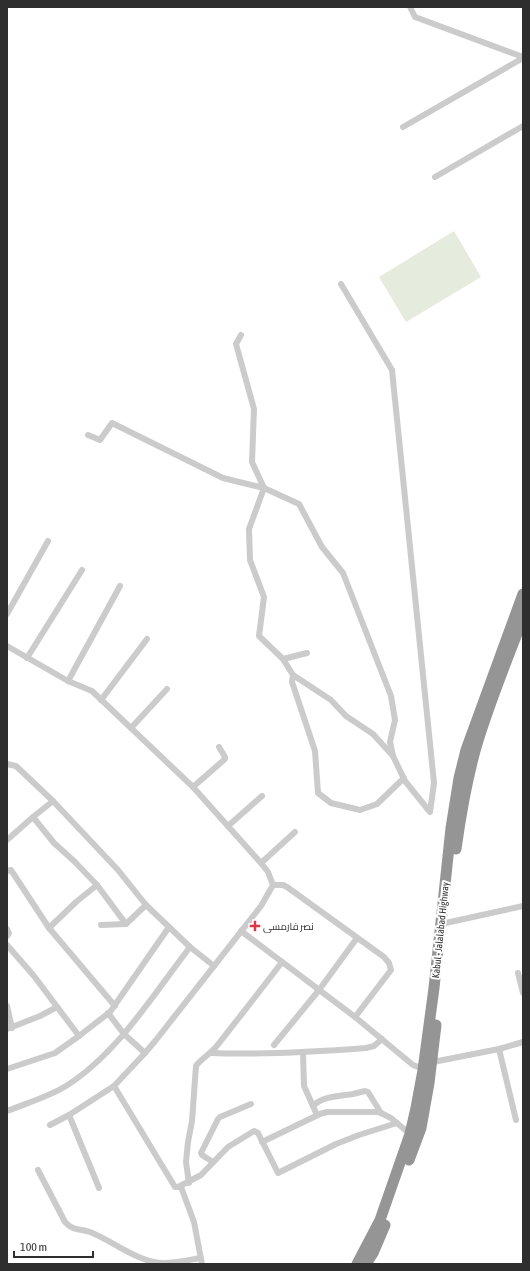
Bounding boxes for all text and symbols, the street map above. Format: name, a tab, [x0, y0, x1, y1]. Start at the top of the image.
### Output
street label: Kabul - Jalalabad Highway	[430, 881, 451, 979]
marker: نصر فارمسی	[250, 921, 260, 931]
place label: نصر فارمسی	[263, 921, 314, 933]
scale bar	[14, 1233, 93, 1259]
text: 100 m	[20, 1240, 47, 1254]

